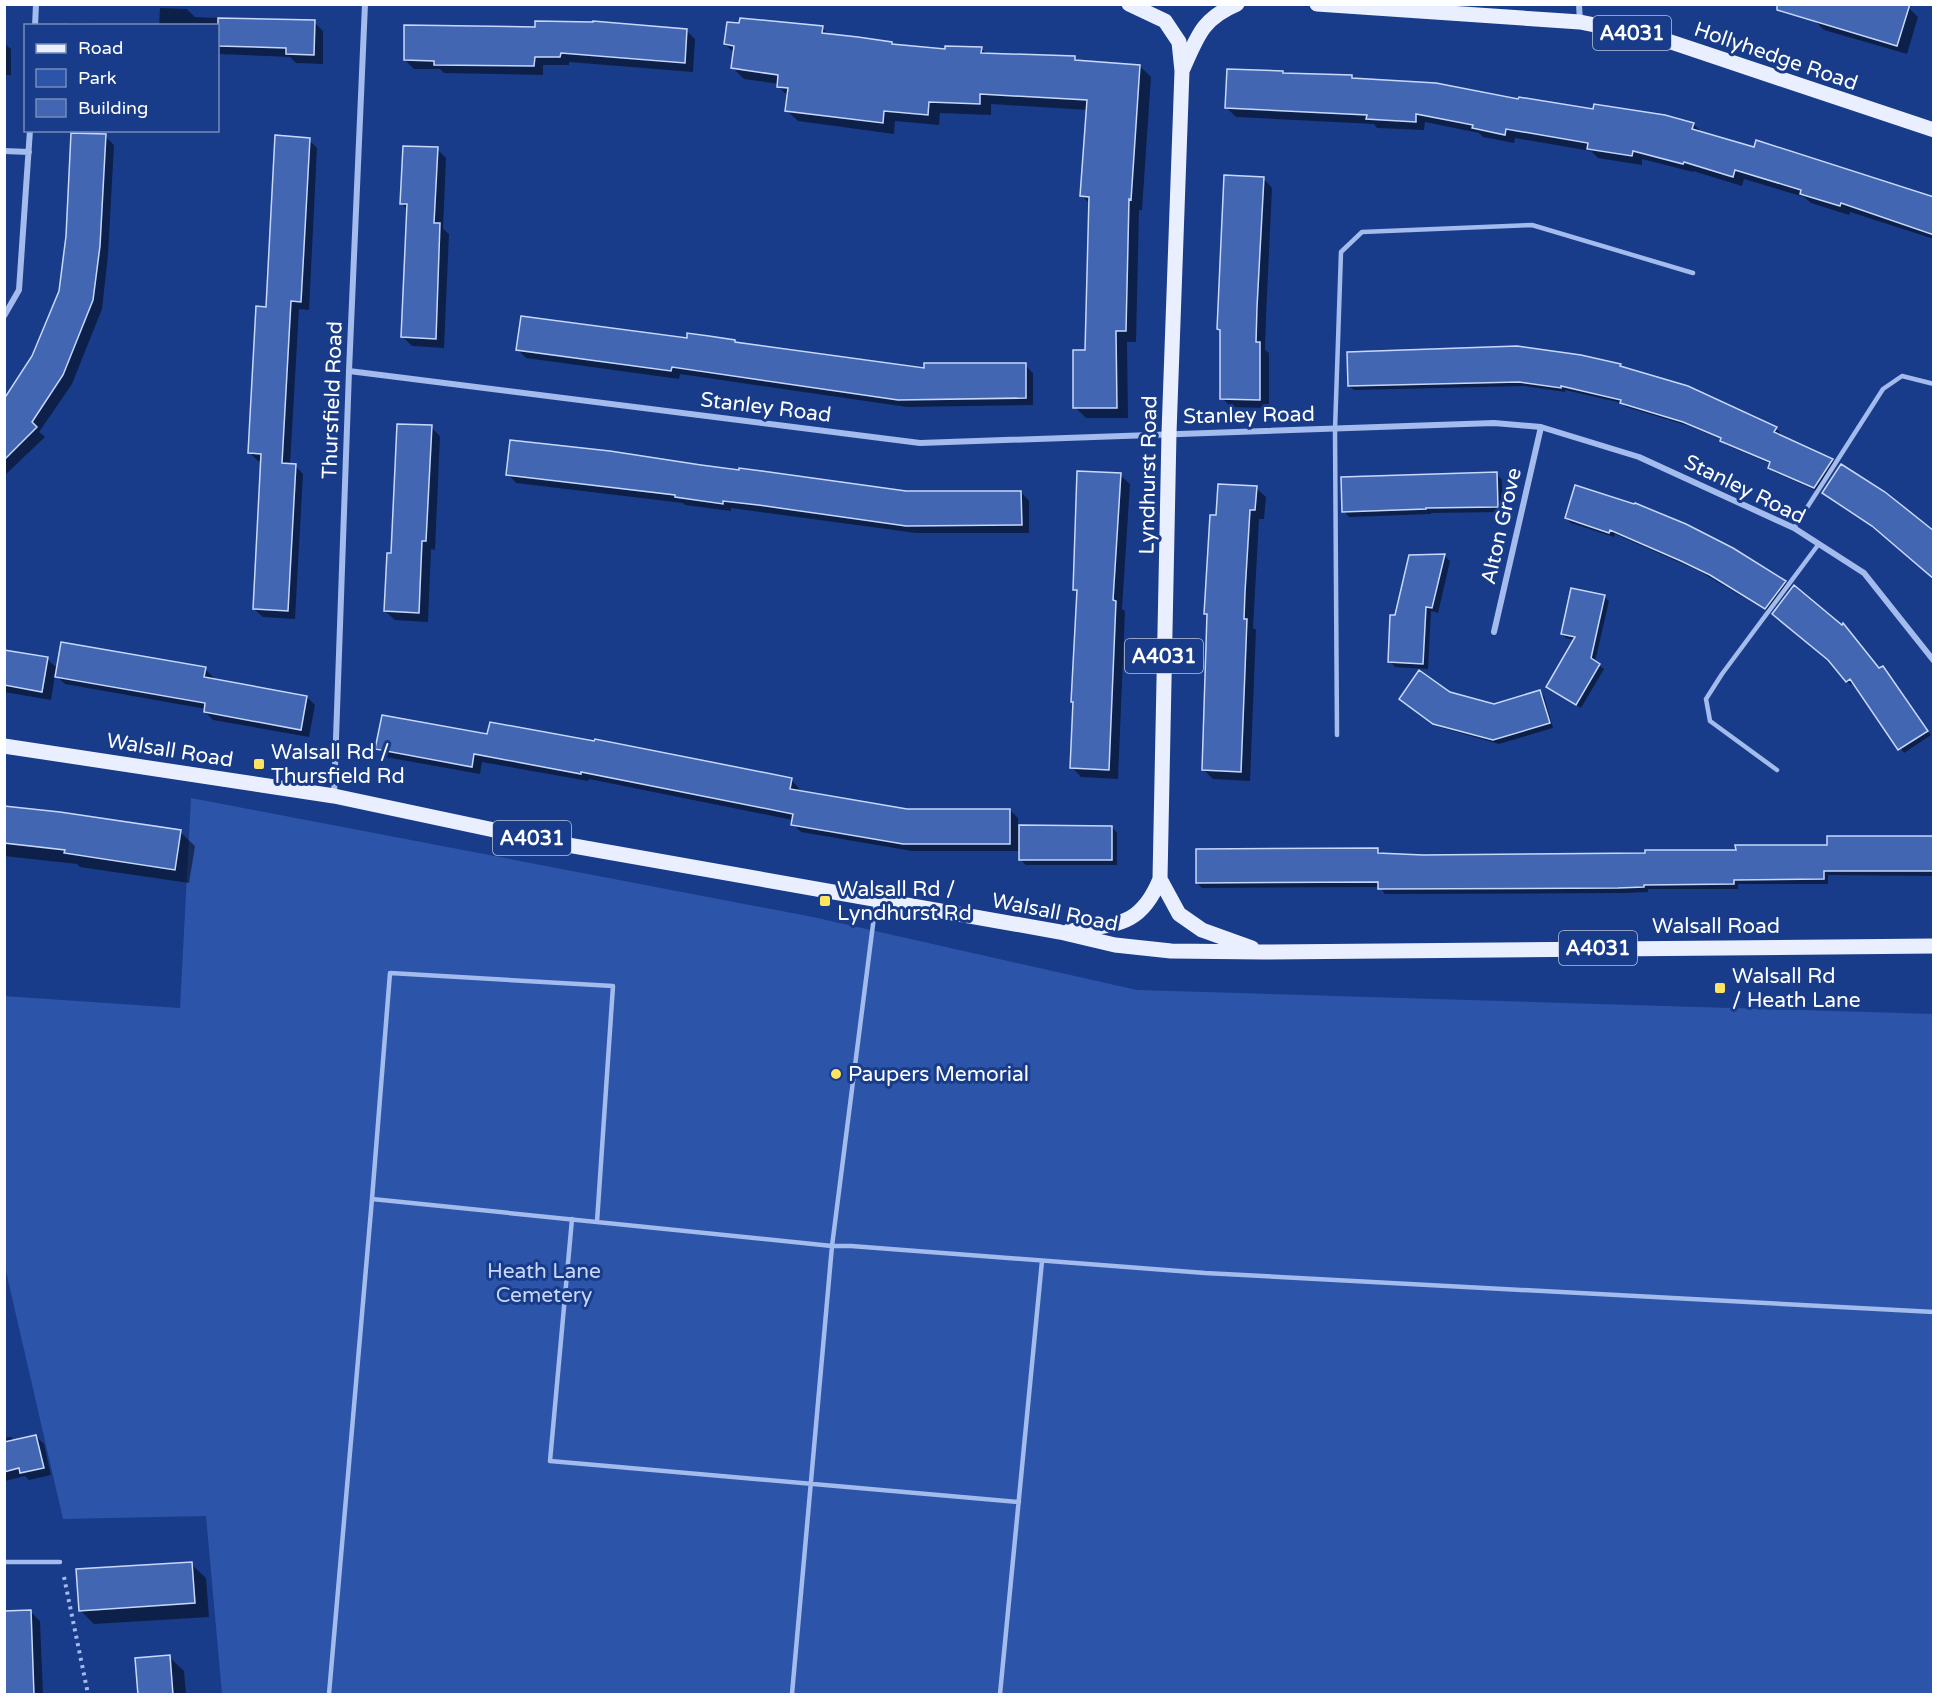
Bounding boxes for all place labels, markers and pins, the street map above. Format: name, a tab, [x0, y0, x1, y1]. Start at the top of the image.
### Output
place label: Walsall Rd / Thursfield Rd	[271, 740, 405, 789]
marker: Walsall Rd / Thursfield Rd	[252, 757, 266, 771]
place label: Walsall Rd / Lyndhurst Rd	[837, 877, 972, 926]
marker: Walsall Rd / Lyndhurst Rd	[818, 894, 832, 908]
place label: Walsall Rd / Heath Lane	[1732, 964, 1861, 1013]
marker: Walsall Rd / Heath Lane	[1713, 981, 1727, 995]
place label: Paupers Memorial	[848, 1062, 1029, 1087]
marker: Paupers Memorial	[829, 1067, 843, 1081]

